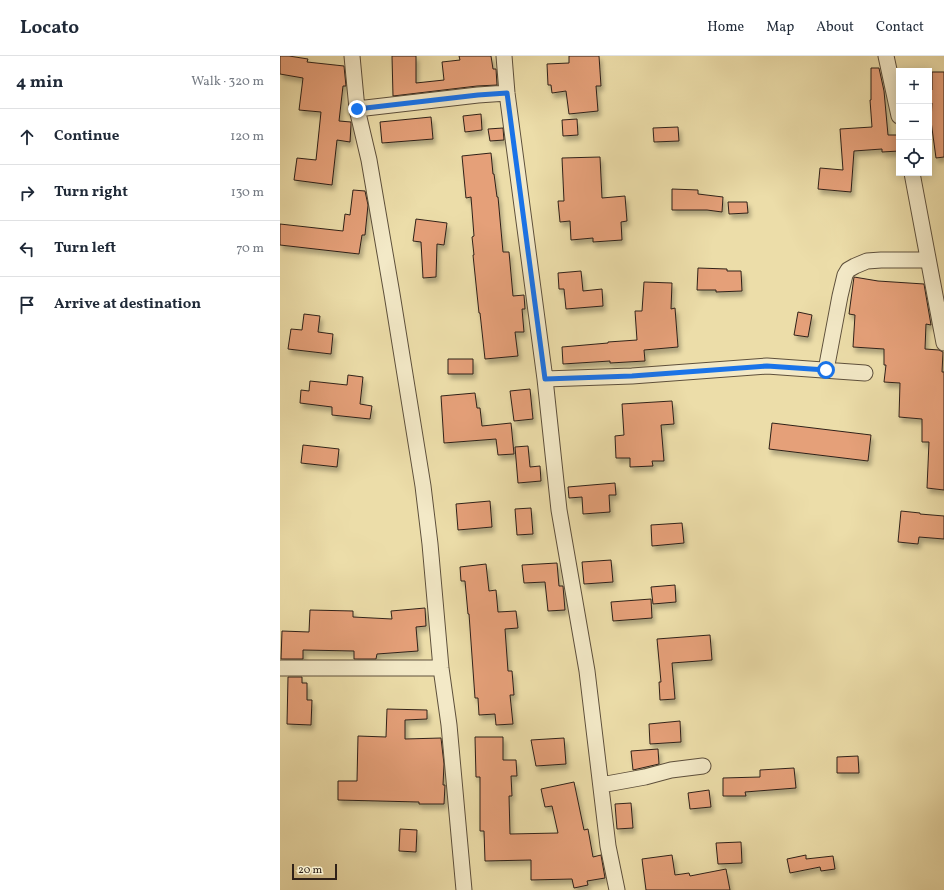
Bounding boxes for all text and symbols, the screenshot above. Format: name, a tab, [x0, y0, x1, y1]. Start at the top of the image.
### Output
text: Locato	[20, 15, 79, 41]
text: Home	[707, 18, 744, 37]
text: Map	[766, 18, 794, 37]
text: About	[816, 18, 854, 37]
text: Contact	[876, 18, 924, 37]
map controls	[896, 68, 932, 176]
button: +	[896, 68, 932, 104]
text: 4 min	[16, 71, 63, 94]
text: Walk · 320 m	[191, 73, 264, 91]
route end	[348, 100, 366, 118]
button: −	[896, 104, 932, 140]
icon: ahead	[16, 126, 38, 148]
text: Continue	[54, 126, 119, 147]
text: 120 m	[230, 128, 264, 146]
button: locate	[896, 140, 932, 176]
icon: right	[16, 182, 38, 204]
text: Turn right	[54, 182, 128, 203]
text: 130 m	[231, 184, 264, 202]
icon: left	[16, 238, 38, 260]
text: Turn left	[54, 238, 116, 259]
text: 70 m	[236, 240, 264, 258]
icon: arrive	[16, 294, 38, 316]
text: Arrive at destination	[54, 294, 201, 315]
route start	[817, 361, 835, 379]
scale bar	[292, 862, 337, 881]
text: 20 m	[298, 863, 322, 878]

